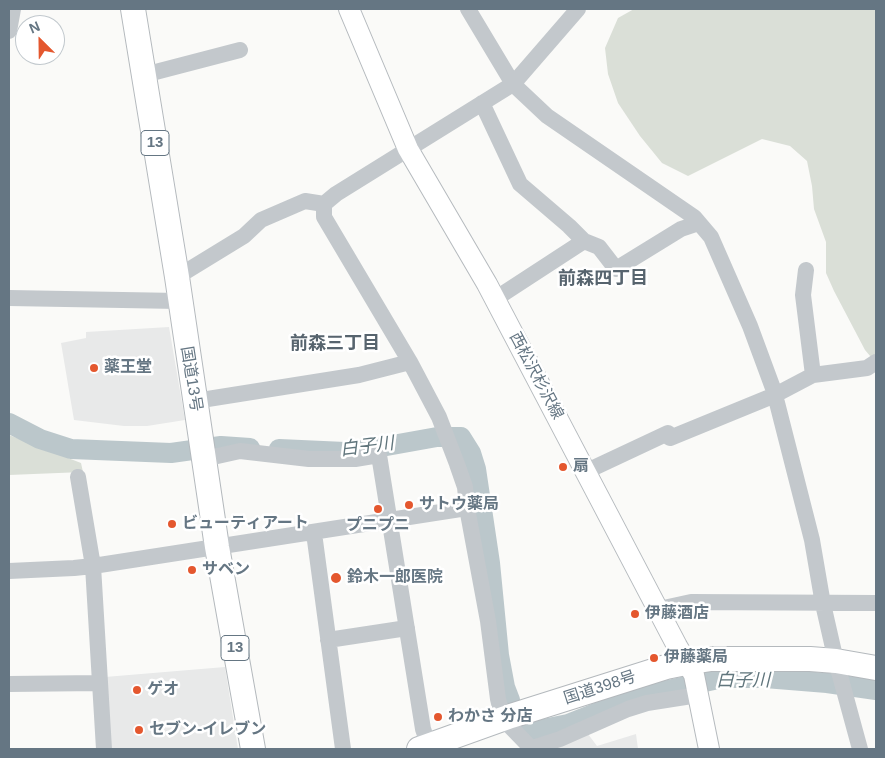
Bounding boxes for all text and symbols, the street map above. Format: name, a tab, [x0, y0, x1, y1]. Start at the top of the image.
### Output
north arrow	[15, 15, 65, 65]
text: N	[27, 18, 42, 36]
road number: 13	[141, 130, 169, 156]
district label: 前森四丁目	[558, 268, 648, 290]
street label: 西松沢杉沢線	[505, 329, 567, 423]
district label: 前森三丁目	[290, 333, 380, 355]
street label: 国道13号	[176, 345, 206, 413]
place label: 薬王堂	[104, 358, 152, 378]
marker: 薬王堂	[88, 362, 100, 374]
water label: 白子川	[339, 433, 395, 461]
place label: 扇	[573, 457, 589, 477]
marker: 扇	[557, 461, 569, 473]
place label: サトウ薬局	[419, 495, 499, 515]
marker: サトウ薬局	[403, 499, 415, 511]
marker: プニプニ	[372, 503, 384, 515]
place label: ビューティアート	[182, 514, 309, 534]
place label: プニプニ	[346, 516, 410, 536]
marker: ビューティアート	[166, 518, 178, 530]
place label: サベン	[202, 560, 250, 580]
marker: サベン	[186, 564, 198, 576]
place label: 鈴木一郎医院	[347, 568, 443, 588]
marker: 鈴木一郎医院	[329, 571, 343, 585]
place label: 伊藤酒店	[645, 604, 709, 624]
marker: 伊藤酒店	[629, 608, 641, 620]
road number: 13	[221, 636, 249, 660]
place label: 伊藤薬局	[664, 648, 728, 668]
marker: 伊藤薬局	[648, 652, 660, 664]
street label: 国道398号	[562, 667, 638, 709]
water label: 白子川	[716, 670, 770, 692]
place label: ゲオ	[147, 680, 179, 700]
marker: ゲオ	[131, 684, 143, 696]
place label: わかさ 分店	[448, 707, 532, 727]
marker: わかさ 分店	[432, 711, 444, 723]
place label: セブン-イレブン	[149, 720, 266, 740]
marker: セブン-イレブン	[133, 724, 145, 736]

